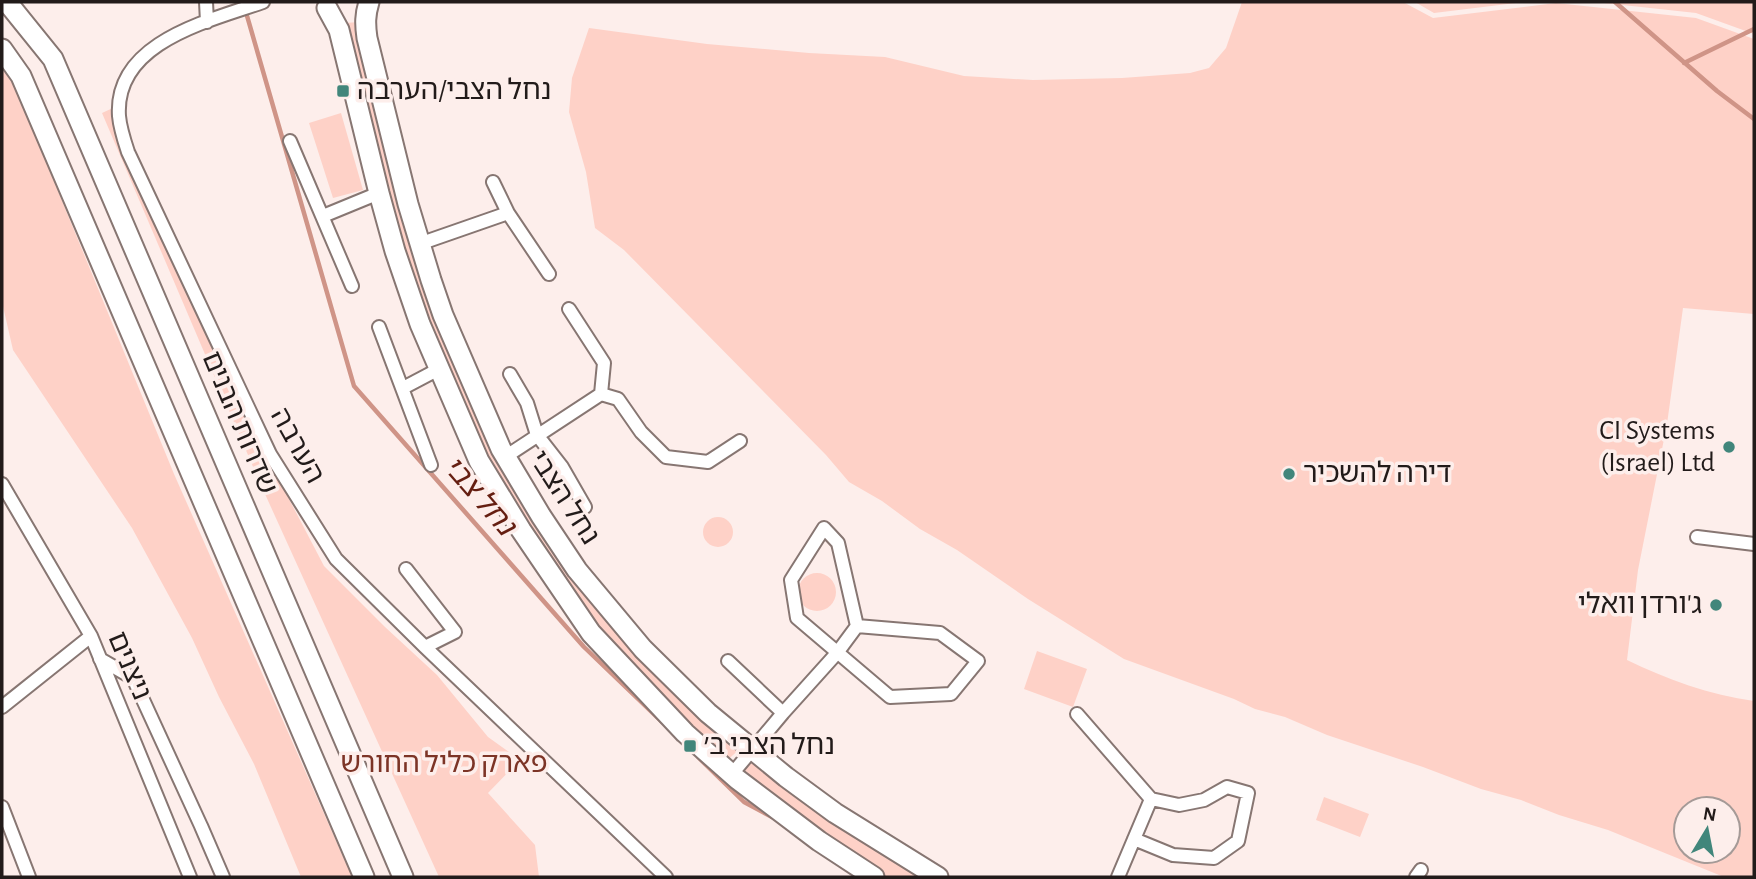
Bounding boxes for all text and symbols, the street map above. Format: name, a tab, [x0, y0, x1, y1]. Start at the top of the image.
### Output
place label: נחל הצבי/הערבה	[357, 77, 551, 105]
marker: נחל הצבי/הערבה	[335, 83, 351, 99]
street label: שדרות הבנים	[196, 348, 282, 498]
street label: הערבה	[265, 404, 329, 488]
place label: CI Systems (Israel) Ltd	[1599, 417, 1715, 477]
marker: CI Systems (Israel) Ltd	[1721, 439, 1737, 455]
street label: נחל הצבי	[524, 446, 604, 550]
water label: נחל צבי	[437, 451, 523, 543]
place label: דירה להשכיר	[1303, 460, 1451, 488]
marker: דירה להשכיר	[1281, 466, 1297, 482]
place label: ג'ורדן וואלי	[1578, 591, 1702, 619]
marker: ג'ורדן וואלי	[1708, 597, 1724, 613]
street label: ניצנים	[102, 628, 156, 704]
place label: נחל הצבי ב׳	[704, 732, 835, 760]
marker: נחל הצבי ב׳	[682, 738, 698, 754]
park label: פארק כליל החורש	[340, 750, 548, 778]
north arrow	[1672, 795, 1742, 865]
text: N	[1702, 804, 1718, 825]

